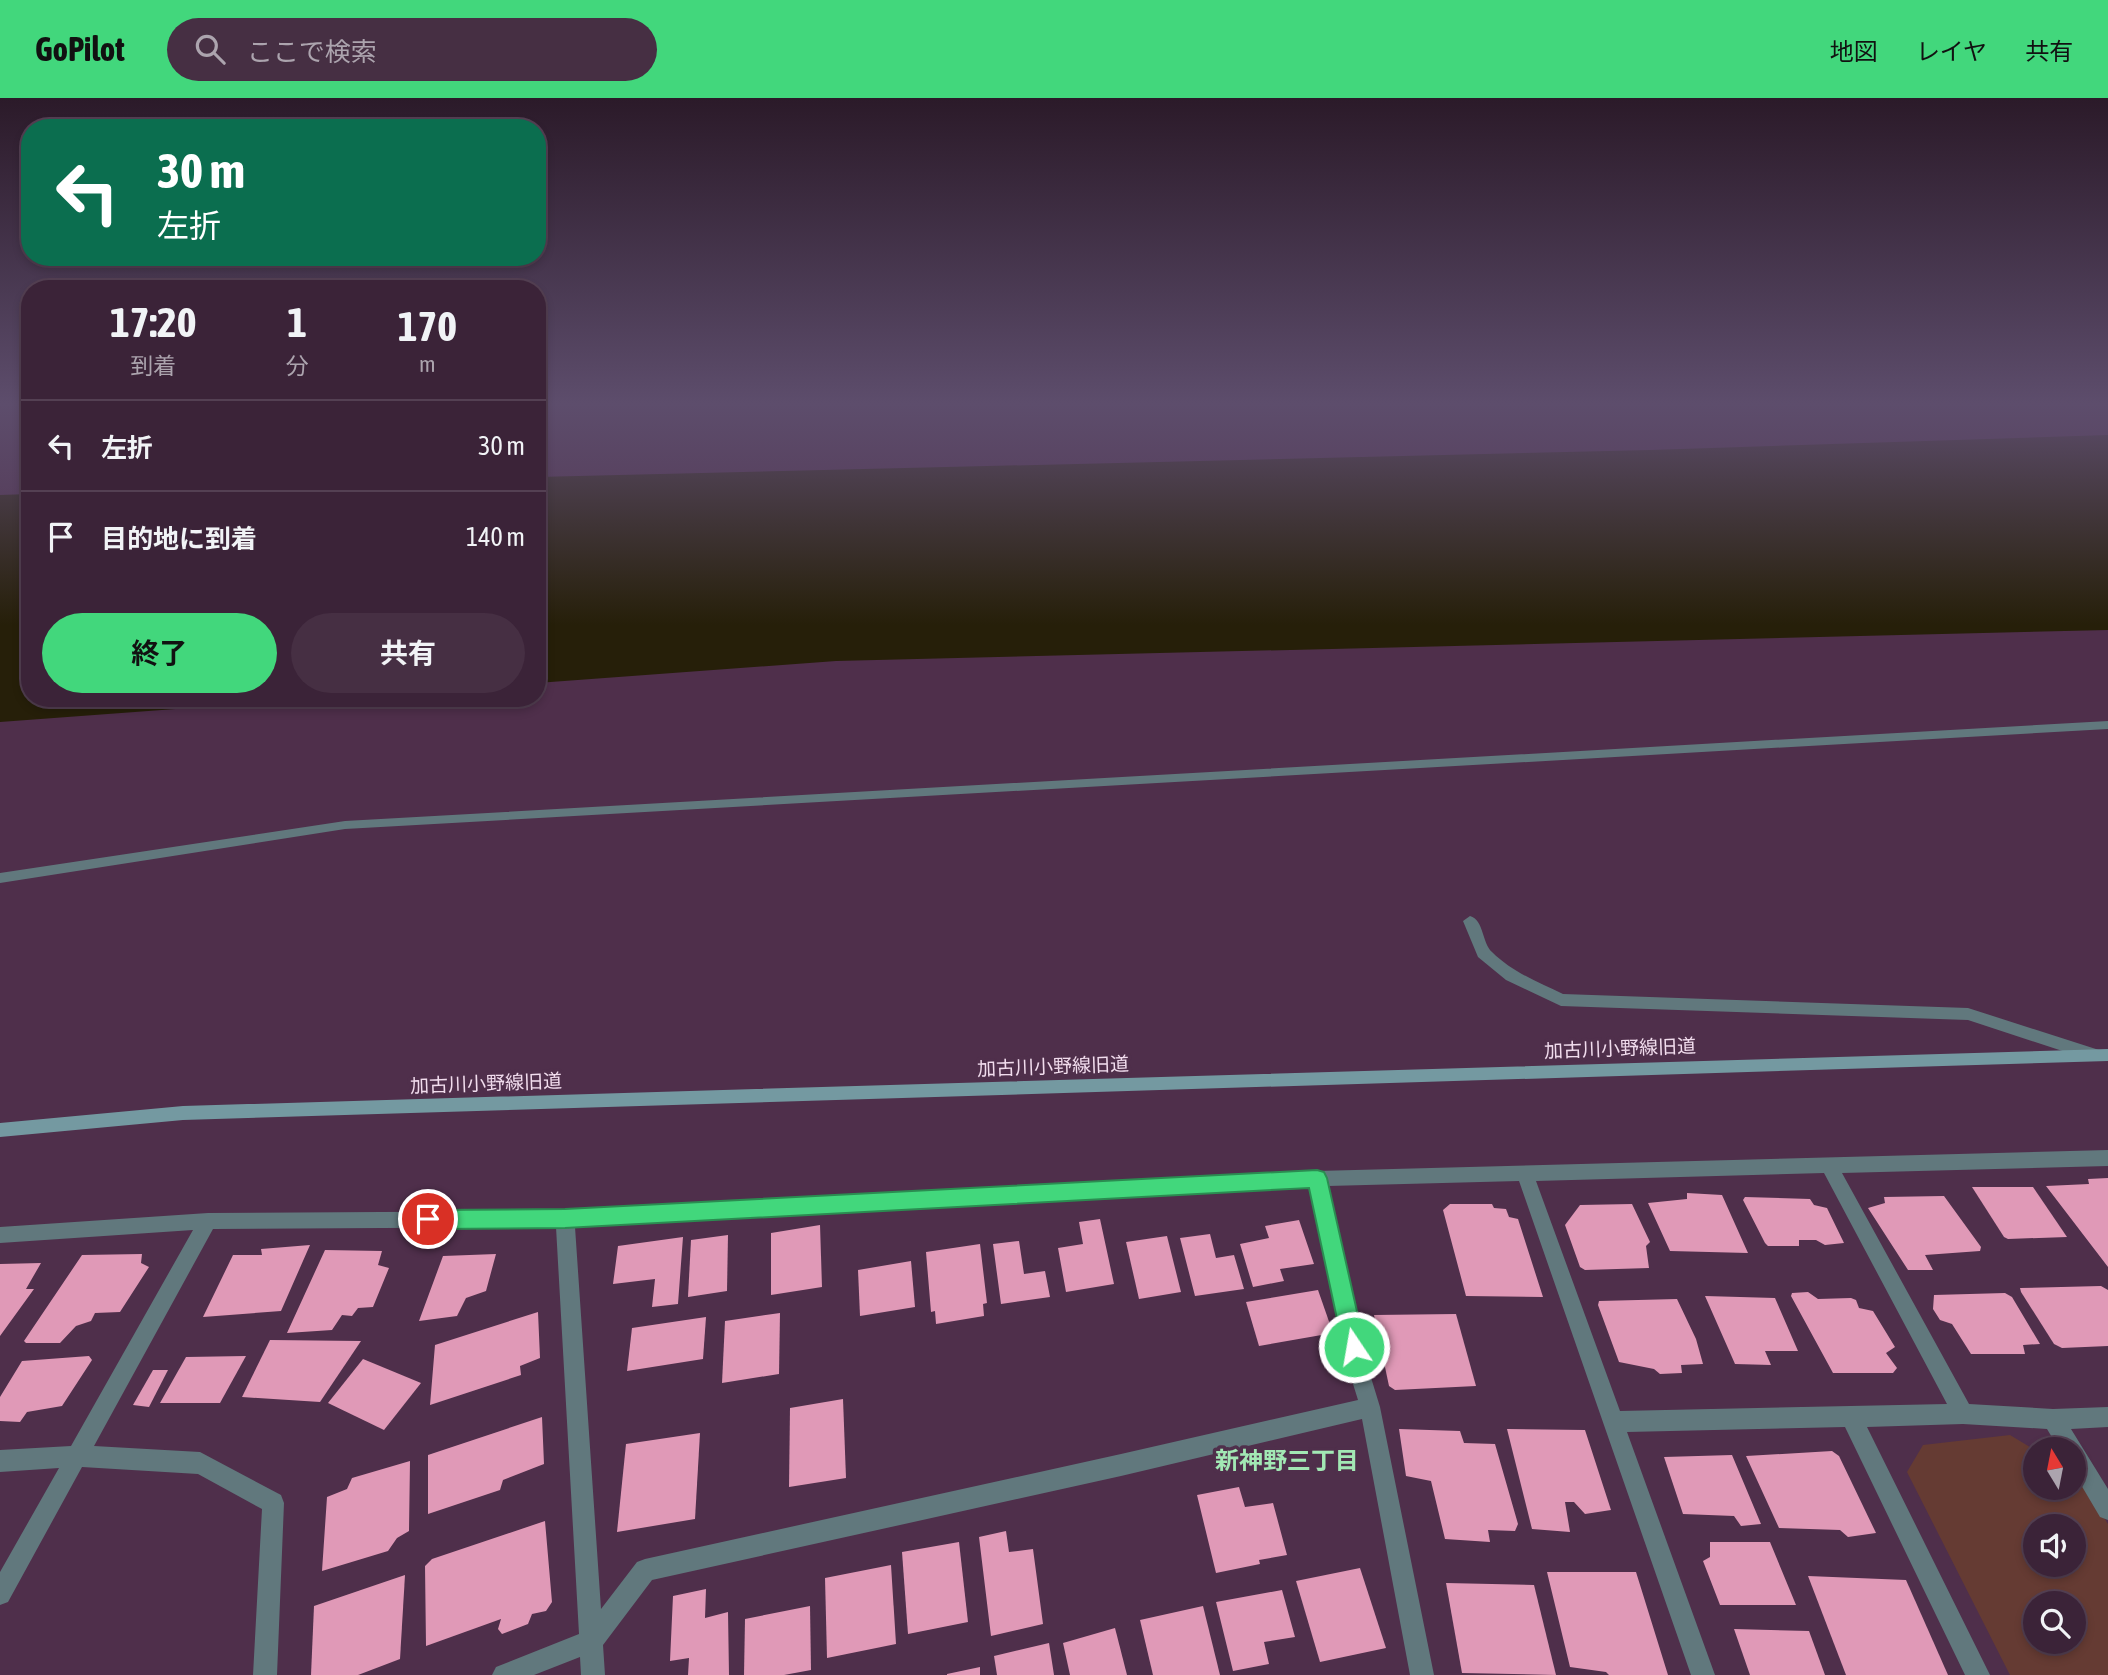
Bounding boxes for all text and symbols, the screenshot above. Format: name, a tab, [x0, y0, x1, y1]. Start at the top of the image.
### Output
search box	[167, 18, 657, 81]
text: GoPilot	[35, 30, 125, 68]
icon: search	[191, 30, 229, 68]
text: ここで検索	[247, 37, 377, 67]
text: 地図	[1830, 38, 1878, 65]
text: レイヤ	[1916, 38, 1987, 65]
text: 共有	[2025, 38, 2073, 65]
text: 30 m	[157, 142, 245, 198]
icon: left	[42, 147, 133, 238]
text: 左折	[157, 207, 221, 244]
text: 17:20	[110, 298, 197, 346]
text: 1	[287, 298, 307, 346]
text: 170	[398, 302, 457, 350]
text: m	[419, 351, 436, 377]
text: 到着	[130, 353, 176, 379]
text: 分	[286, 353, 309, 379]
icon: left	[42, 427, 80, 465]
text: 30 m	[478, 431, 525, 461]
text: 左折	[101, 433, 153, 463]
icon: arrive	[42, 518, 80, 556]
text: 140 m	[466, 522, 525, 552]
text: 目的地に到着	[101, 524, 257, 554]
button: 終了	[42, 613, 277, 693]
button: 共有	[291, 613, 525, 693]
street label: 加古川小野線旧道	[1544, 1034, 1696, 1062]
street label: 加古川小野線旧道	[977, 1052, 1129, 1080]
street label: 加古川小野線旧道	[410, 1069, 562, 1097]
pin	[398, 1189, 458, 1249]
icon: arrive	[409, 1200, 447, 1238]
position arrow	[1317, 1310, 1391, 1384]
north arrow	[2023, 1437, 2086, 1500]
map controls	[2023, 1437, 2086, 1654]
district label: 新神野三丁目	[1215, 1447, 1359, 1474]
button: sound	[2023, 1514, 2086, 1577]
button: search	[2023, 1591, 2086, 1654]

